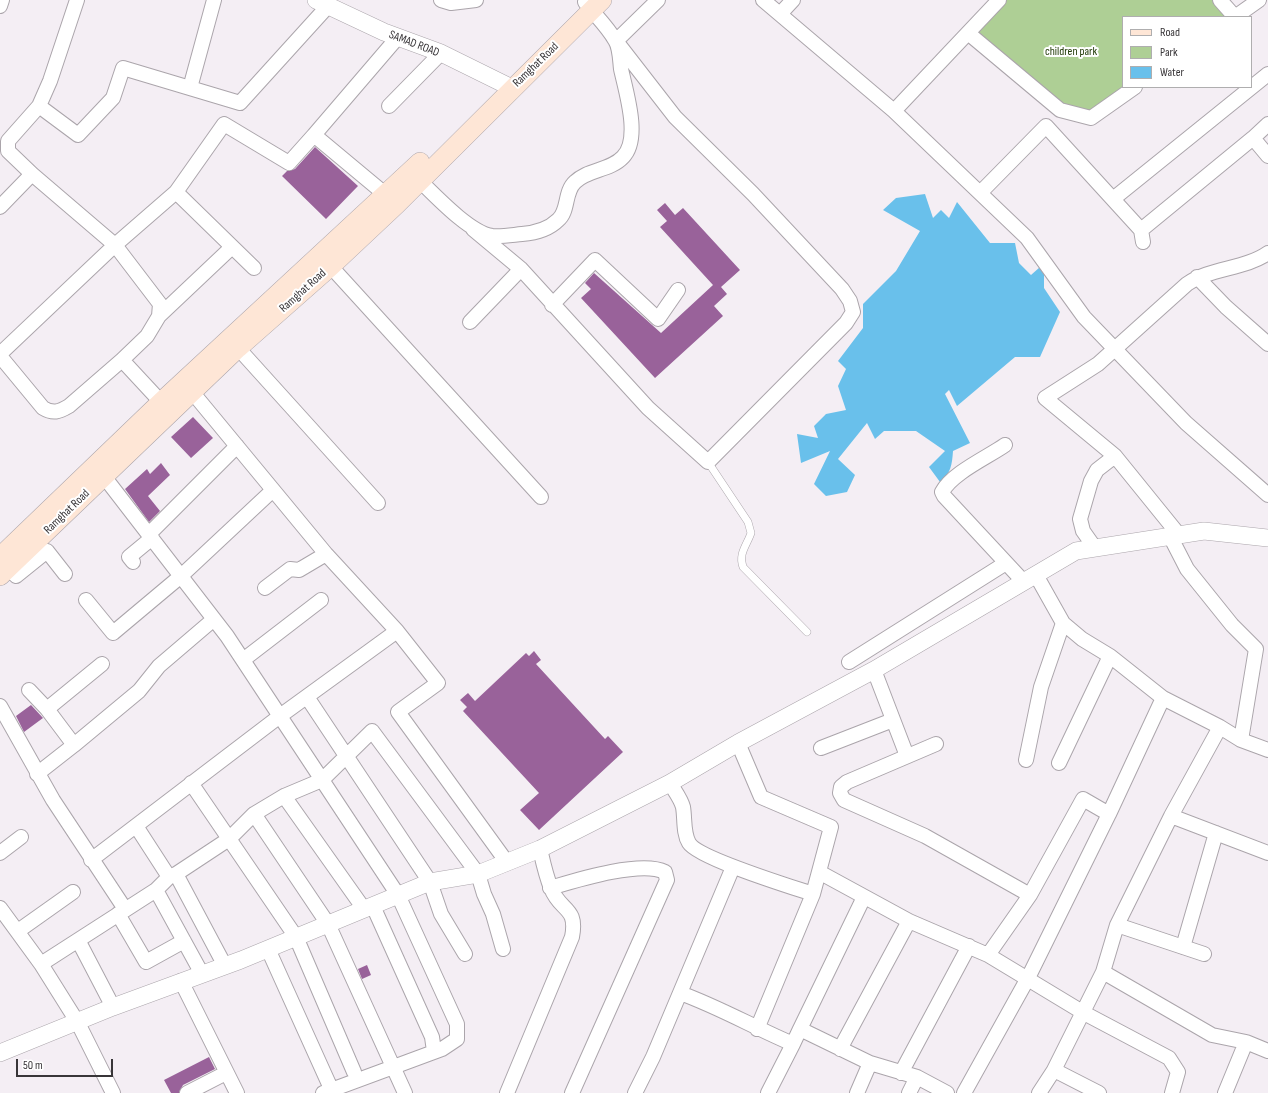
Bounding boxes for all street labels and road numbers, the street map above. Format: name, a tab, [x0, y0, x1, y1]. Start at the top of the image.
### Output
street label: SAMAD ROAD	[387, 28, 441, 60]
street label: Ramghat Road	[510, 40, 562, 90]
street label: Ramghat Road	[277, 266, 329, 316]
street label: Ramghat Road	[41, 487, 93, 537]

